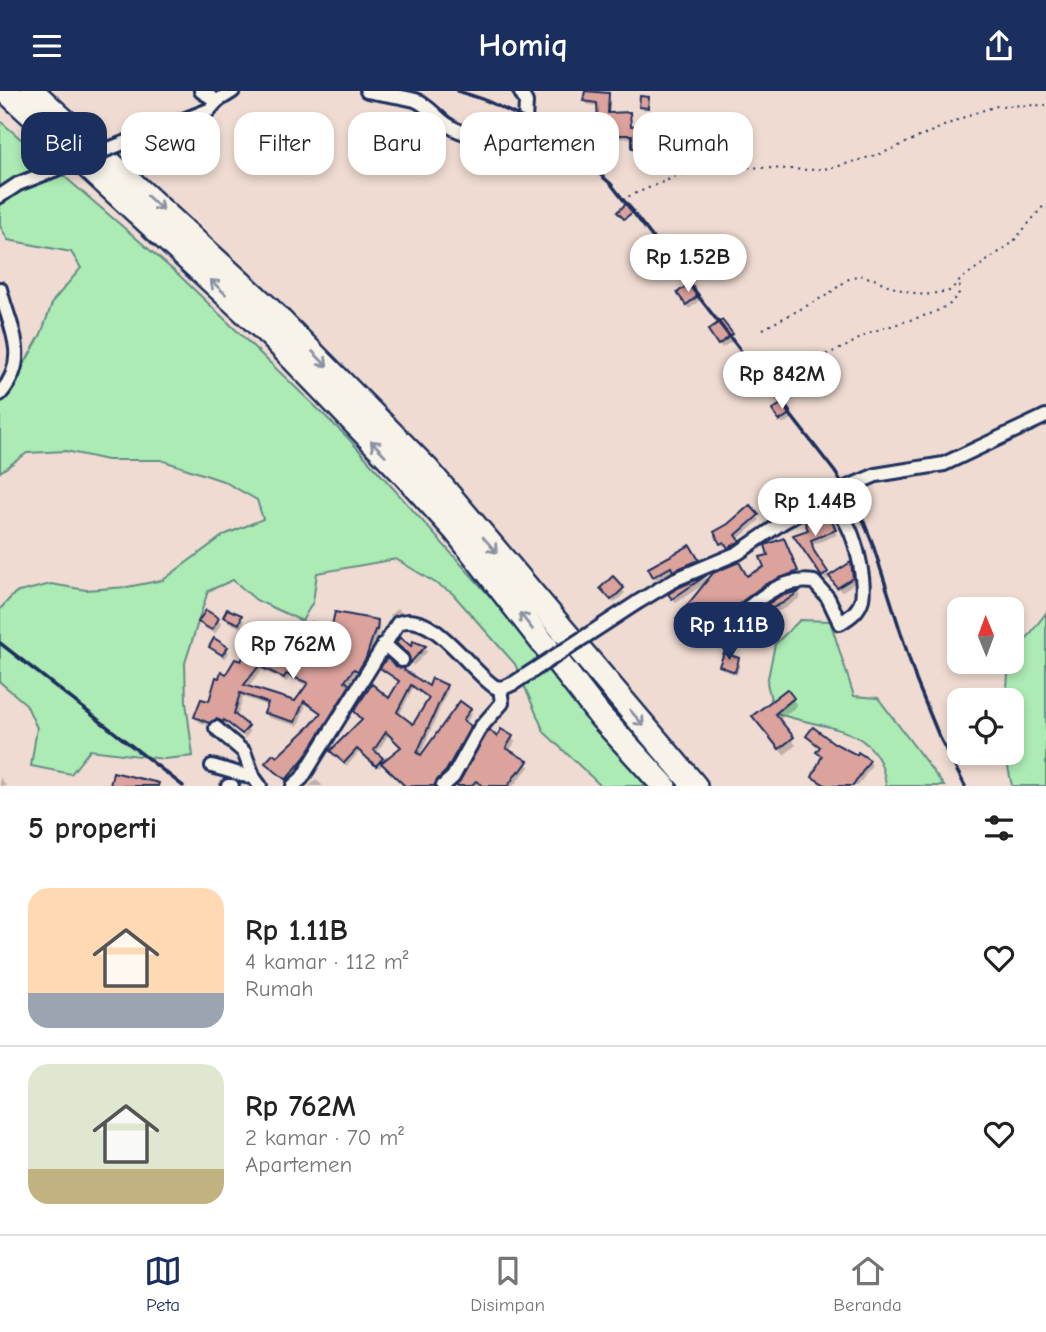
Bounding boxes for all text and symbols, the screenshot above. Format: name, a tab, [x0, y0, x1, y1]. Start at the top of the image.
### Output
icon: menu	[28, 27, 66, 65]
text: Homiq	[479, 27, 568, 64]
icon: share	[980, 27, 1018, 65]
chip: Beli	[21, 112, 107, 175]
chip: Sewa	[121, 112, 220, 175]
chip: Filter	[234, 112, 334, 175]
chip: Baru	[348, 112, 446, 175]
chip: Apartemen	[460, 112, 619, 175]
chip: Rumah	[633, 112, 753, 175]
one-way arrow	[145, 195, 163, 211]
pin: Rp 1.52B	[616, 235, 760, 294]
text: Rp 1.52B	[646, 243, 730, 270]
one-way arrow	[209, 279, 227, 295]
one-way arrow	[312, 350, 329, 367]
pin: Rp 842M	[717, 351, 847, 411]
text: Rp 842M	[739, 360, 825, 387]
one-way arrow	[370, 440, 387, 457]
pin: Rp 1.44B	[743, 479, 887, 538]
text: Rp 1.44B	[774, 487, 856, 514]
one-way arrow	[482, 536, 498, 554]
north arrow	[947, 597, 1024, 674]
map controls	[947, 597, 1024, 765]
pin: Rp 1.11B	[657, 603, 801, 662]
text: Rp 1.11B	[690, 611, 768, 638]
one-way arrow	[518, 612, 533, 631]
pin: Rp 762M	[228, 621, 358, 681]
text: Rp 762M	[251, 630, 336, 657]
button: locate	[947, 688, 1024, 765]
one-way arrow	[629, 709, 645, 727]
icon: filters	[980, 809, 1018, 847]
text: 5 properti	[28, 811, 157, 846]
text: Rp 1.11B	[245, 913, 348, 948]
icon: home	[84, 916, 168, 1000]
icon: heart	[980, 939, 1018, 977]
text: 4 kamar · 112 m²	[245, 948, 408, 975]
text: Rumah	[245, 975, 314, 1002]
text: Rp 762M	[245, 1089, 356, 1124]
icon: home	[84, 1092, 168, 1176]
icon: heart	[980, 1115, 1018, 1153]
text: 2 kamar · 70 m²	[245, 1124, 404, 1151]
text: Apartemen	[245, 1151, 352, 1178]
tab: Peta	[144, 1252, 182, 1316]
tab: Disimpan	[470, 1252, 545, 1316]
tab: Beranda	[833, 1252, 902, 1316]

